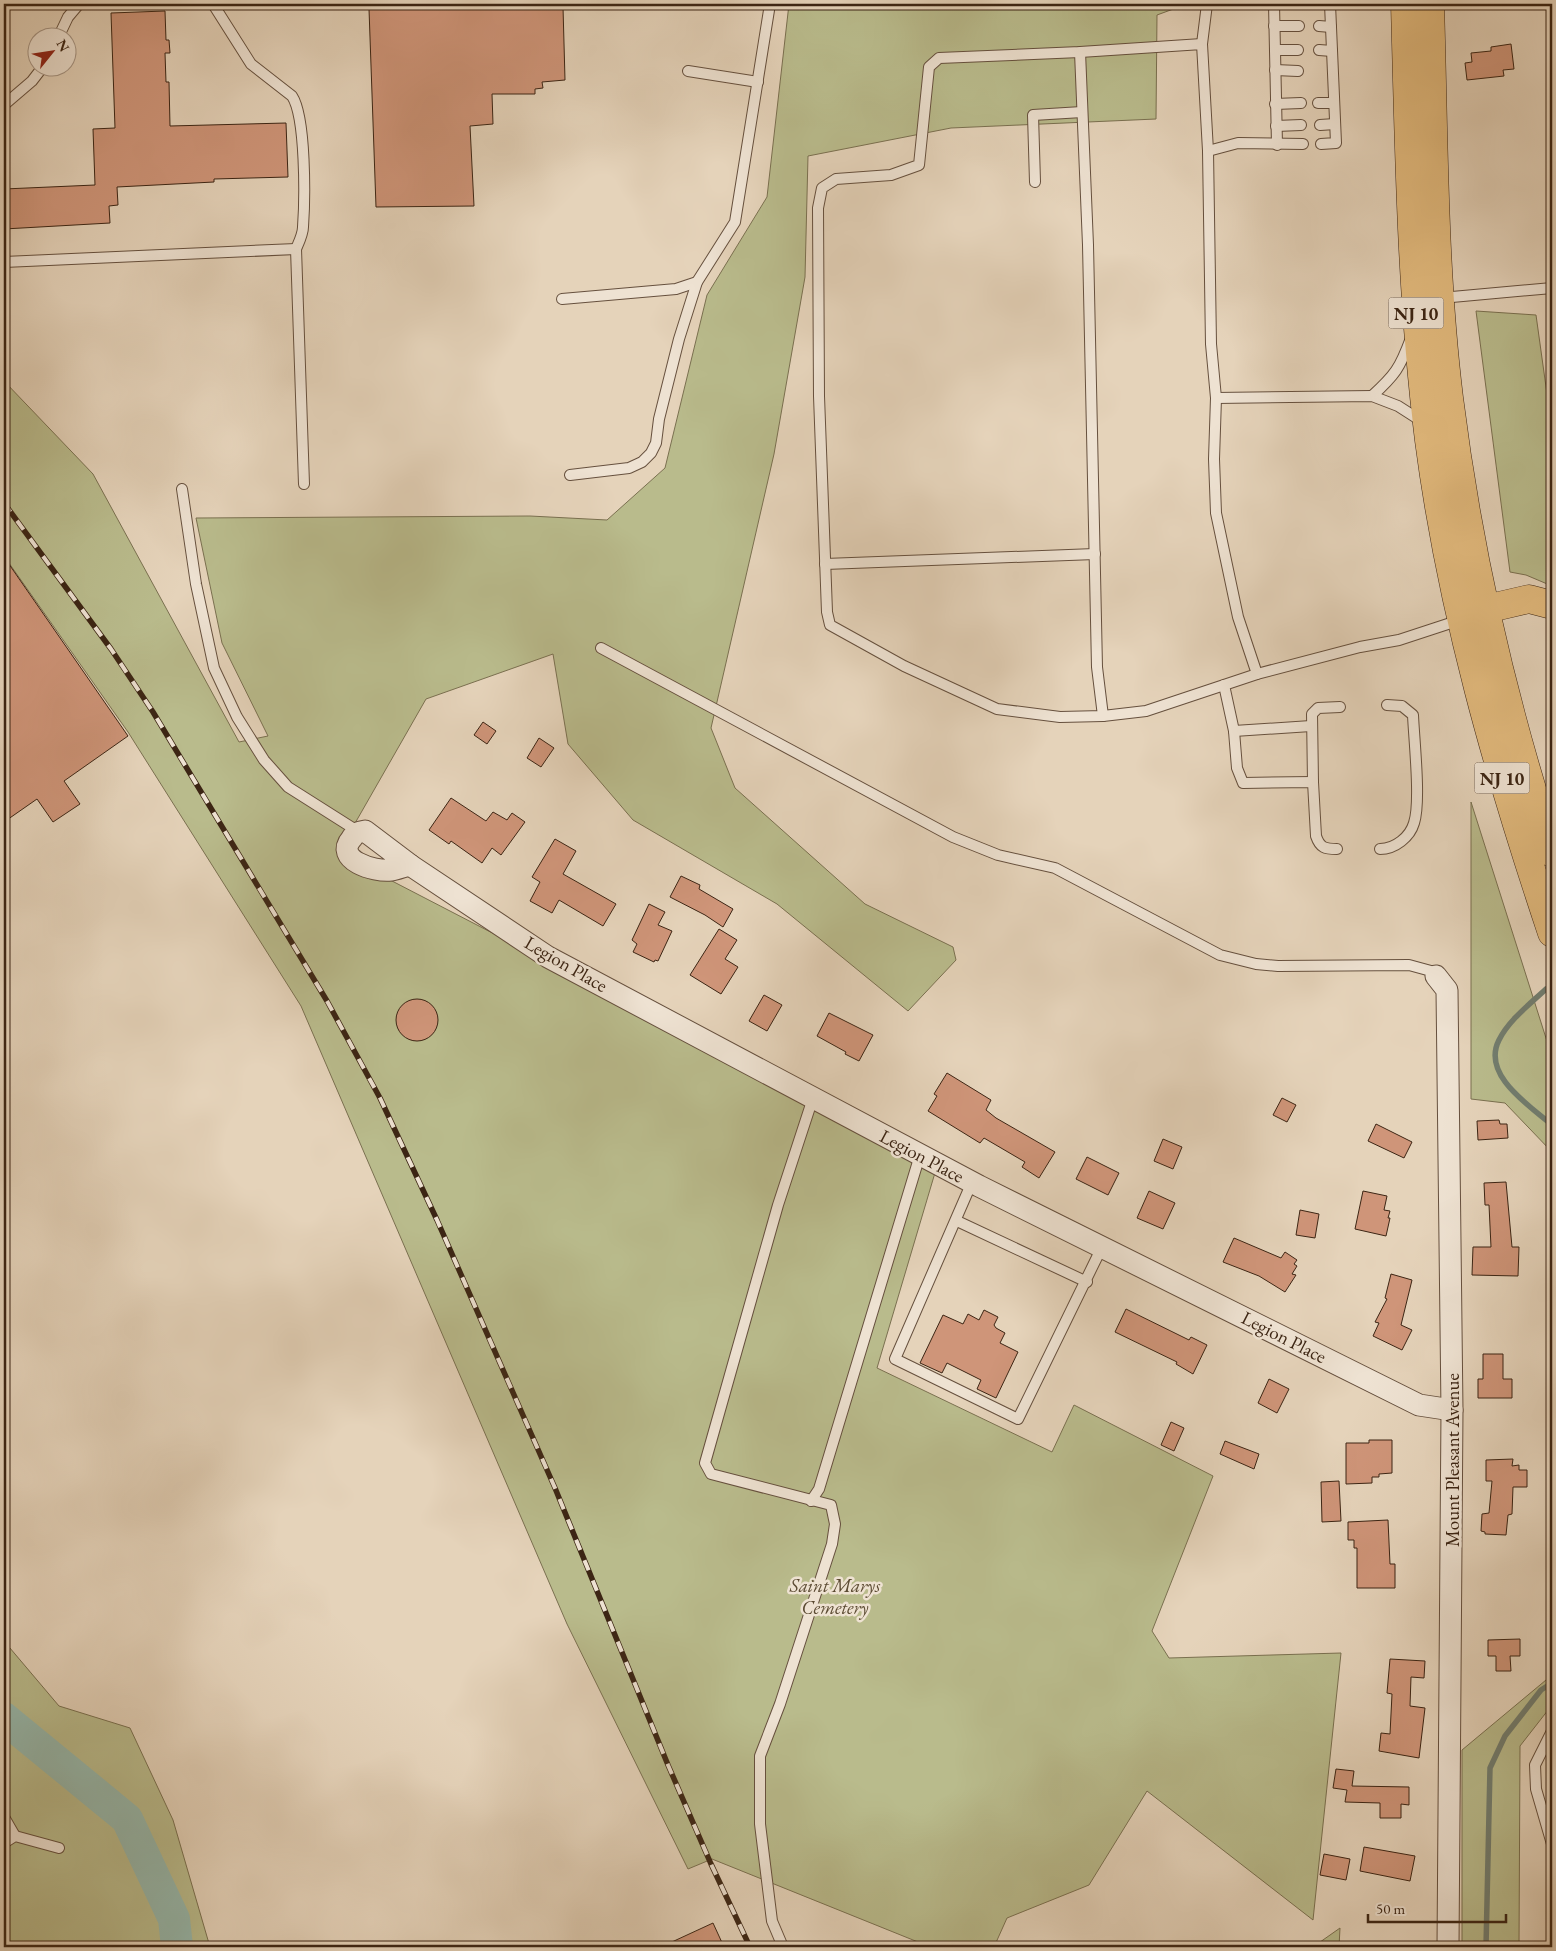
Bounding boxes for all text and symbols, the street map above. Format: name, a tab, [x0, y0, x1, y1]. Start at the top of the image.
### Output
north arrow	[28, 28, 78, 78]
text: N	[53, 36, 74, 55]
road number: NJ 10	[1388, 298, 1444, 328]
road number: NJ 10	[1474, 762, 1530, 794]
street label: Legion Place	[520, 930, 612, 998]
street label: Legion Place	[875, 1123, 969, 1189]
street label: Legion Place	[1237, 1305, 1331, 1369]
street label: Mount Pleasant Avenue	[1440, 1373, 1465, 1547]
park label: Saint Marys Cemetery	[789, 1573, 881, 1620]
scale bar	[1368, 1891, 1506, 1923]
text: 50 m	[1376, 1899, 1405, 1918]

